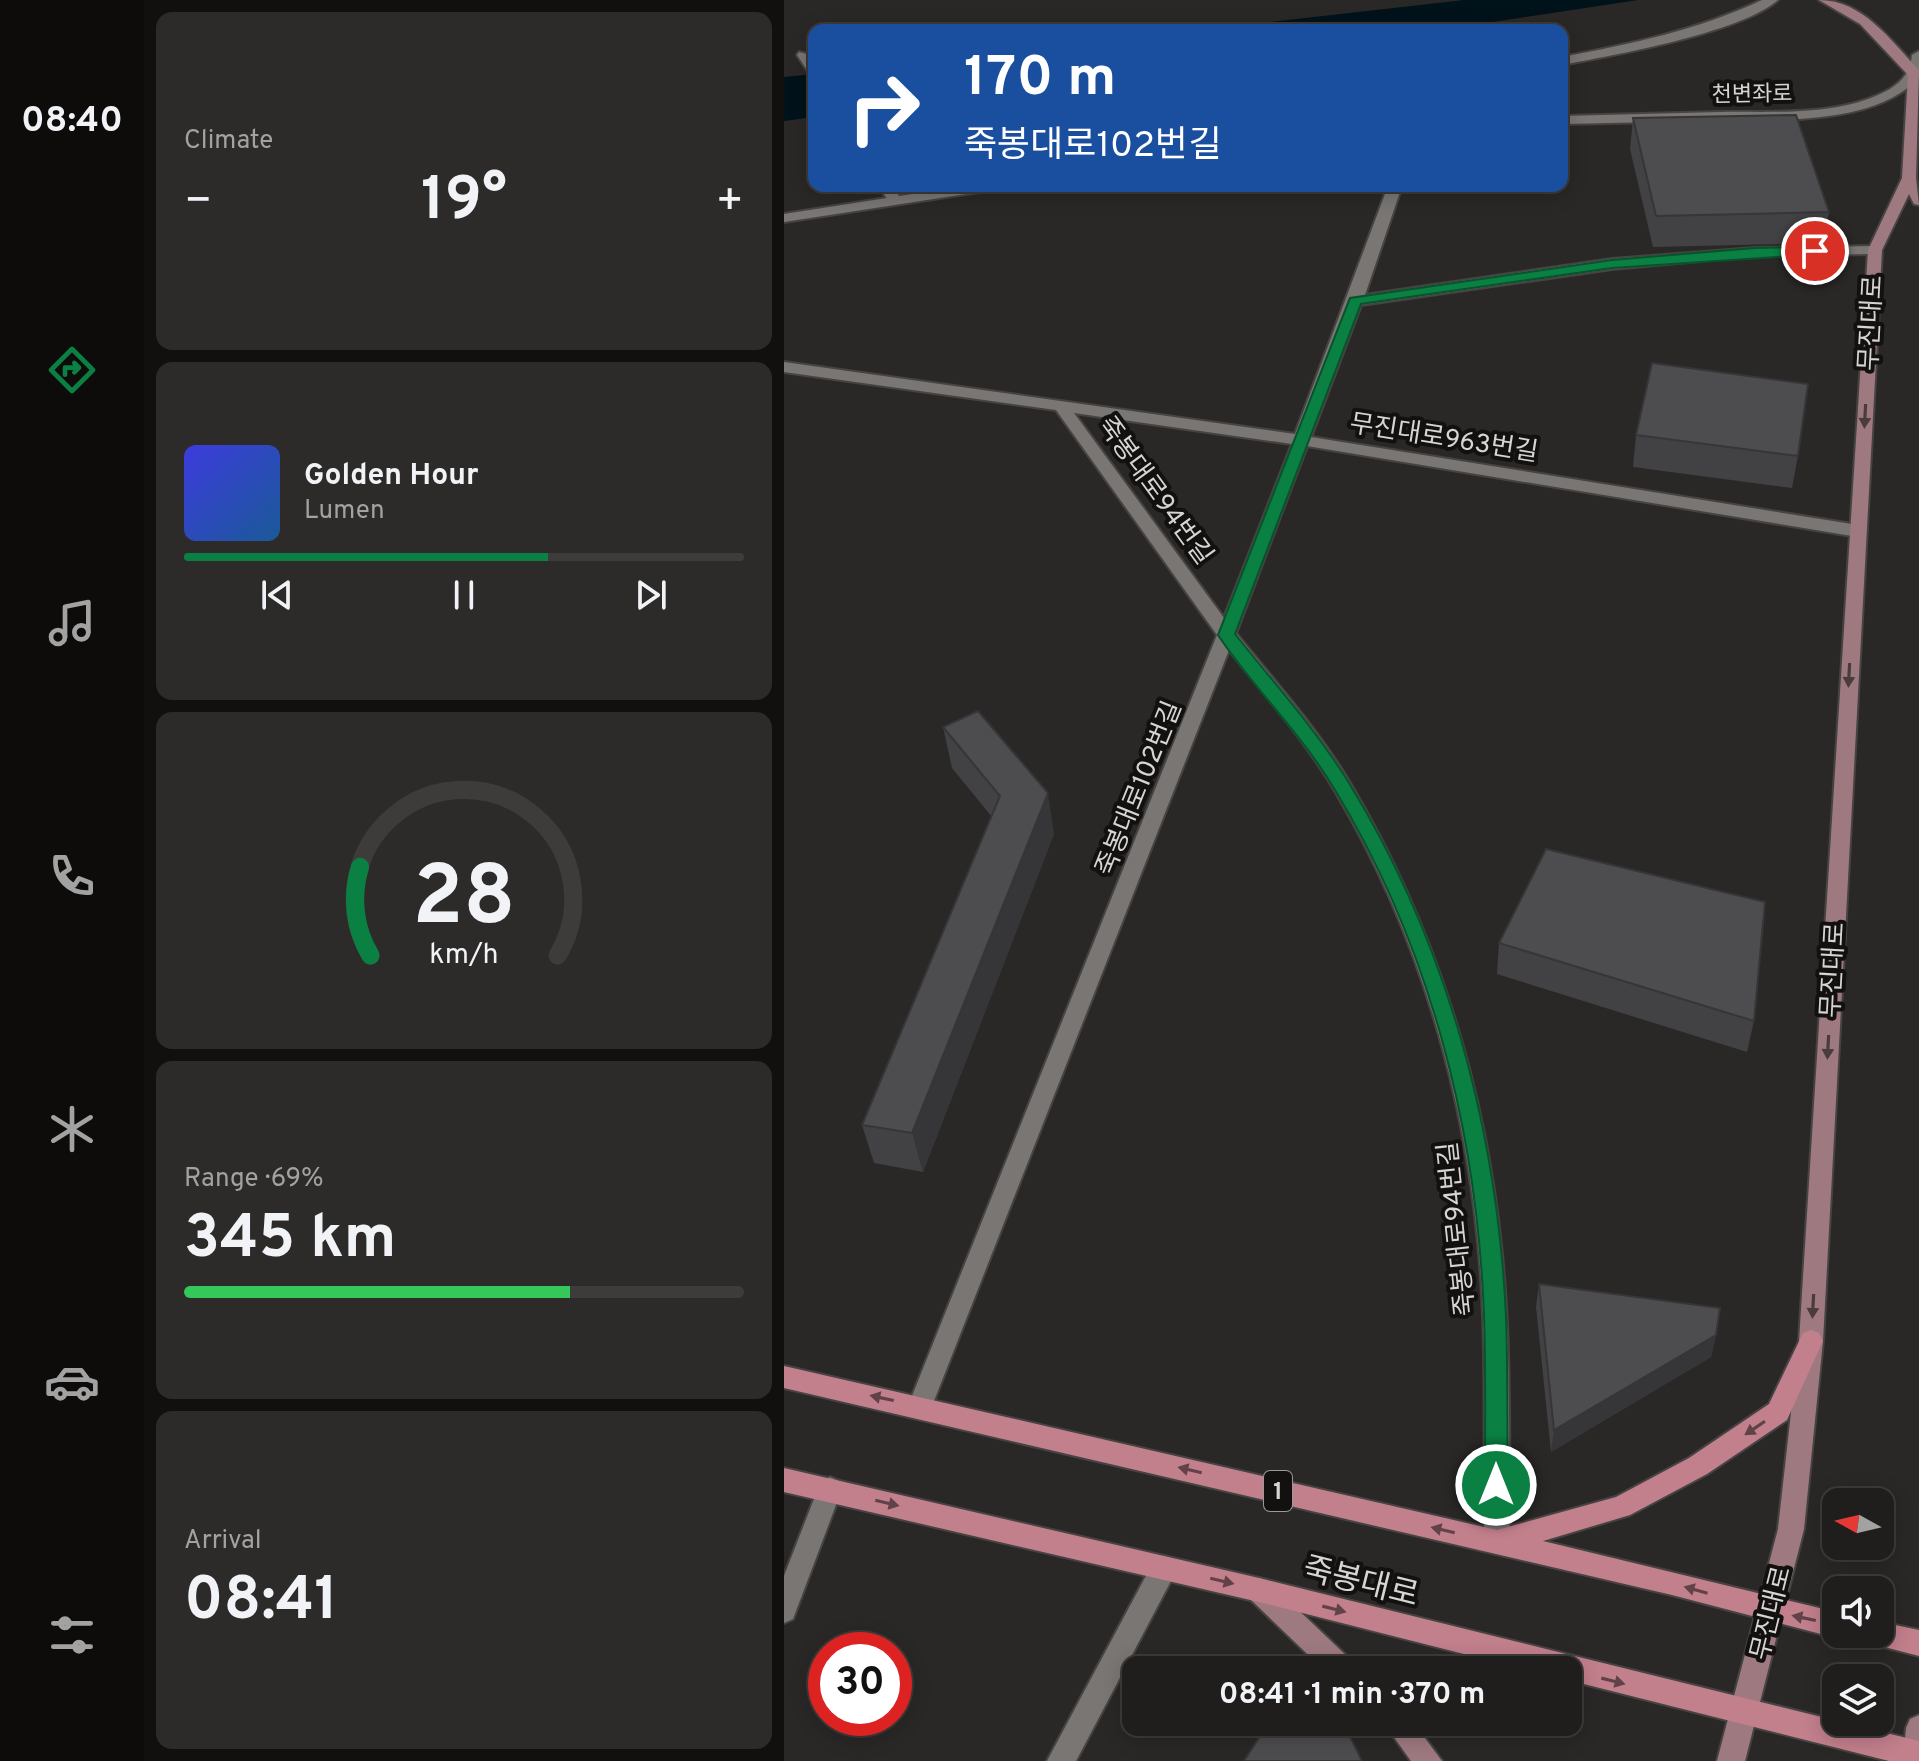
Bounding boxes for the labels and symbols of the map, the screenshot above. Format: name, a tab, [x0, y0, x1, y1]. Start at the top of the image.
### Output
street label: 천변좌로	[1711, 81, 1793, 110]
pin	[1781, 217, 1849, 285]
street label: 무진대로	[1854, 274, 1891, 372]
one-way arrow	[1858, 404, 1871, 429]
street label: 무진대로963번길	[1347, 408, 1540, 471]
street label: 죽봉대로94번길	[1089, 411, 1219, 572]
one-way arrow	[1842, 663, 1855, 688]
street label: 죽봉대로102번길	[1090, 697, 1190, 881]
street label: 무진대로	[1816, 921, 1853, 1019]
one-way arrow	[1821, 1035, 1834, 1060]
street label: 죽봉대로94번길	[1433, 1140, 1484, 1318]
one-way arrow	[1806, 1294, 1819, 1319]
one-way arrow	[870, 1391, 895, 1404]
one-way arrow	[1744, 1420, 1765, 1435]
position arrow	[1454, 1443, 1538, 1527]
one-way arrow	[1178, 1463, 1203, 1476]
road number: 1	[1264, 1471, 1292, 1511]
north arrow	[1822, 1488, 1894, 1560]
one-way arrow	[875, 1497, 900, 1510]
one-way arrow	[1431, 1523, 1456, 1535]
street label: 죽봉대로	[1298, 1550, 1422, 1618]
street label: 무진대로	[1745, 1563, 1800, 1664]
one-way arrow	[1210, 1576, 1235, 1588]
one-way arrow	[1684, 1583, 1709, 1595]
one-way arrow	[1322, 1604, 1347, 1616]
one-way arrow	[1791, 1611, 1816, 1624]
speed limit sign: 30	[808, 1632, 912, 1736]
one-way arrow	[1601, 1675, 1626, 1687]

